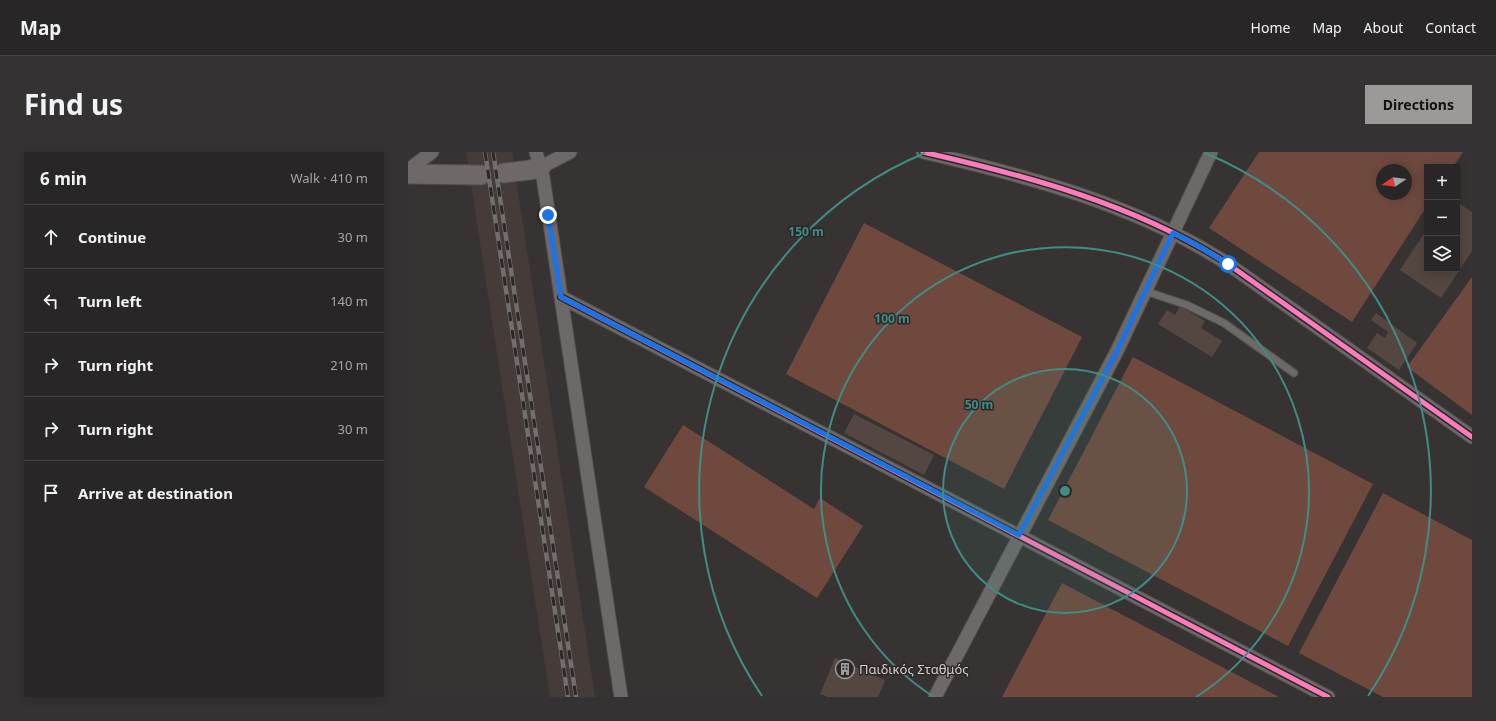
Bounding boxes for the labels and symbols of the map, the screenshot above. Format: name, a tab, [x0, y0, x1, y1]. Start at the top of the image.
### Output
north arrow	[1376, 164, 1412, 200]
route end	[539, 206, 557, 224]
text: 150 m	[788, 223, 824, 240]
route start	[1219, 255, 1237, 273]
text: 100 m	[874, 310, 910, 327]
text: 50 m	[965, 396, 993, 413]
centre of rings	[1058, 484, 1072, 498]
building icon: Παιδικός Σταθμός	[834, 658, 856, 680]
place label: Παιδικός Σταθμός	[859, 660, 969, 678]

